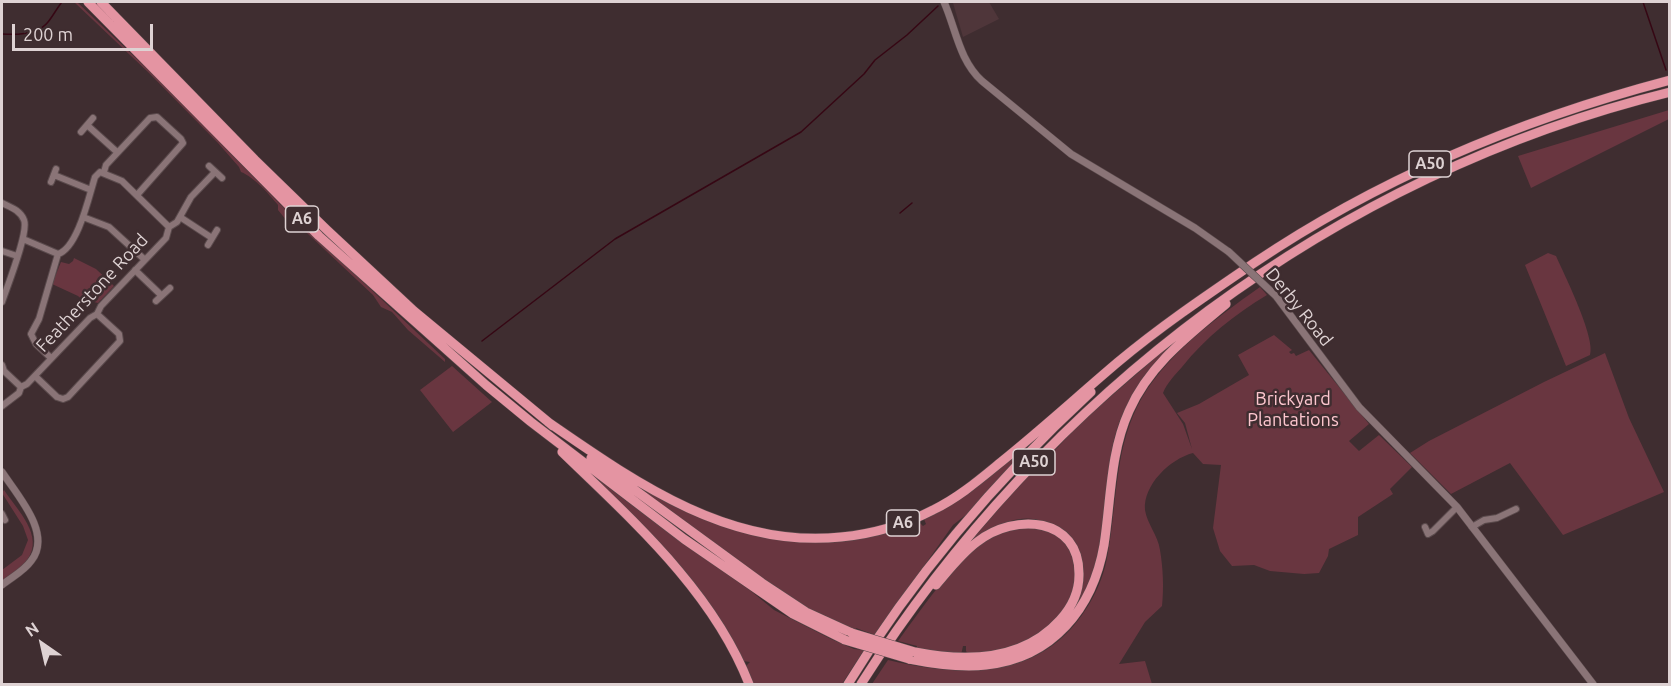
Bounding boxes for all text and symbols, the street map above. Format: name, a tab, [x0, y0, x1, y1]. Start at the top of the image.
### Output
scale bar	[15, 12, 156, 50]
text: 200 m	[23, 24, 73, 44]
road number: A50	[1409, 151, 1451, 177]
road number: A6	[286, 206, 318, 232]
street label: Featherstone Road	[32, 229, 152, 357]
street label: Derby Road	[1261, 264, 1337, 350]
park label: Brickyard Plantations	[1247, 388, 1339, 430]
road number: A50	[1013, 449, 1055, 475]
road number: A6	[886, 510, 920, 536]
north arrow	[12, 614, 72, 674]
text: N	[22, 618, 42, 640]

